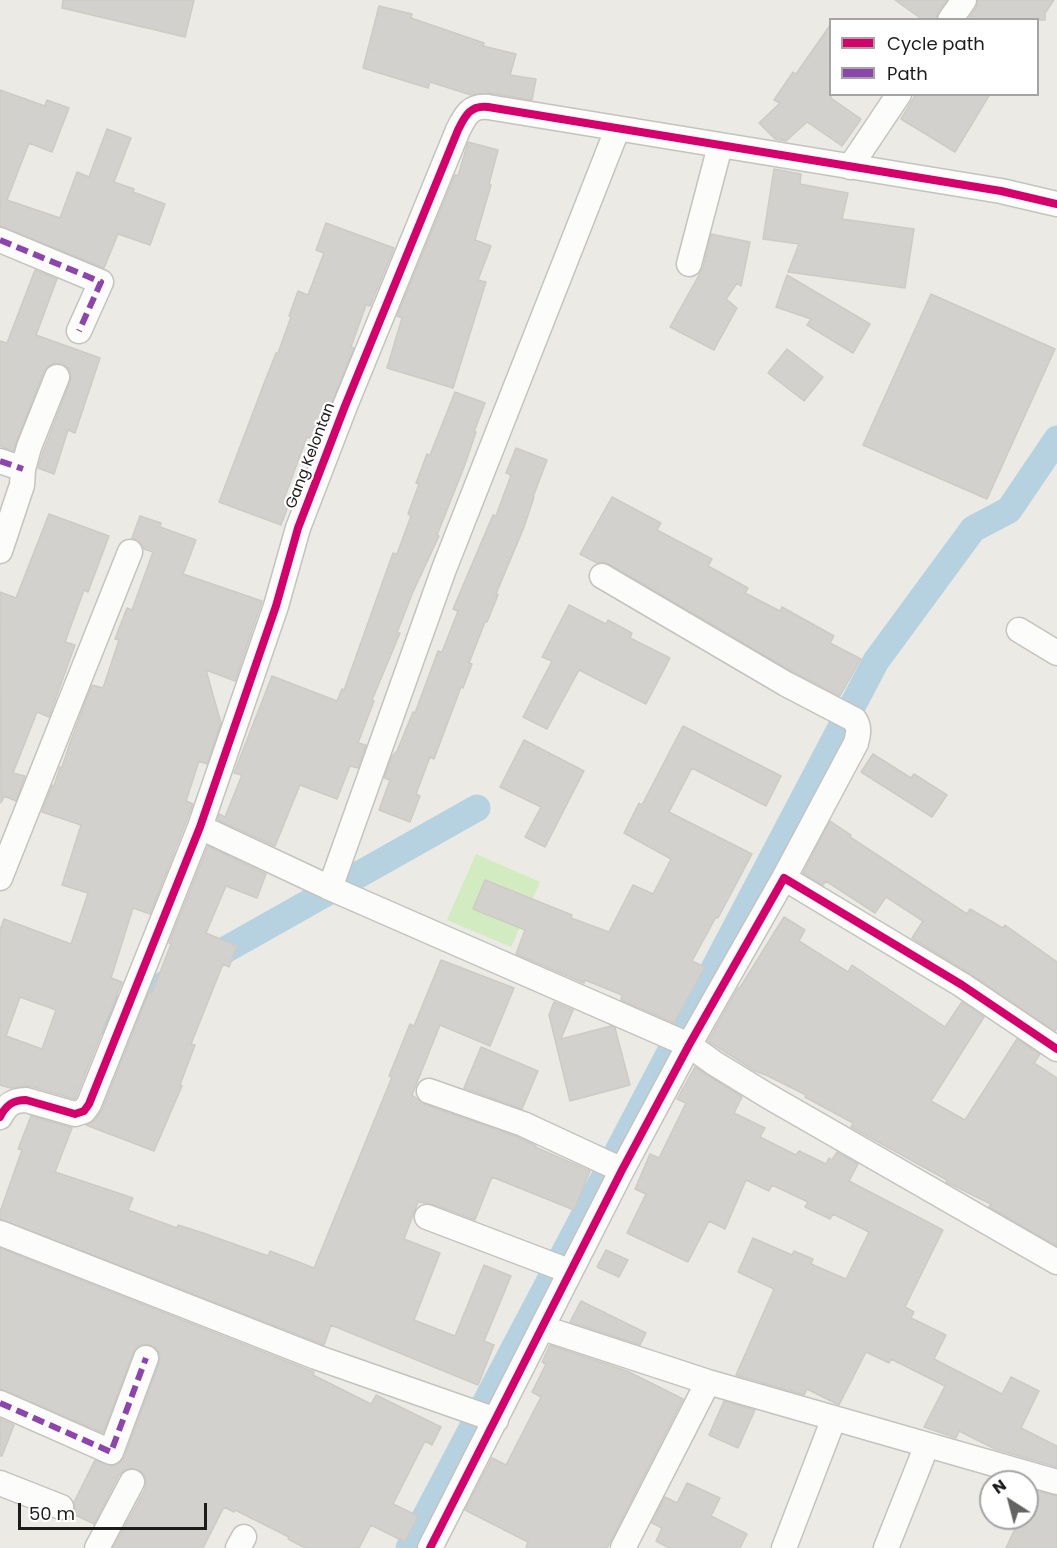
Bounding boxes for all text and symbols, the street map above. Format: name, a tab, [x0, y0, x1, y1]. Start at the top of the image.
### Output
legend	[829, 18, 1039, 96]
text: Cycle path	[887, 31, 985, 56]
text: Path	[887, 61, 928, 86]
street label: Gang Kelontan	[283, 401, 339, 511]
north arrow	[979, 1470, 1039, 1530]
text: N	[988, 1474, 1011, 1500]
scale bar	[21, 1491, 210, 1529]
text: 50 m	[29, 1501, 75, 1526]

